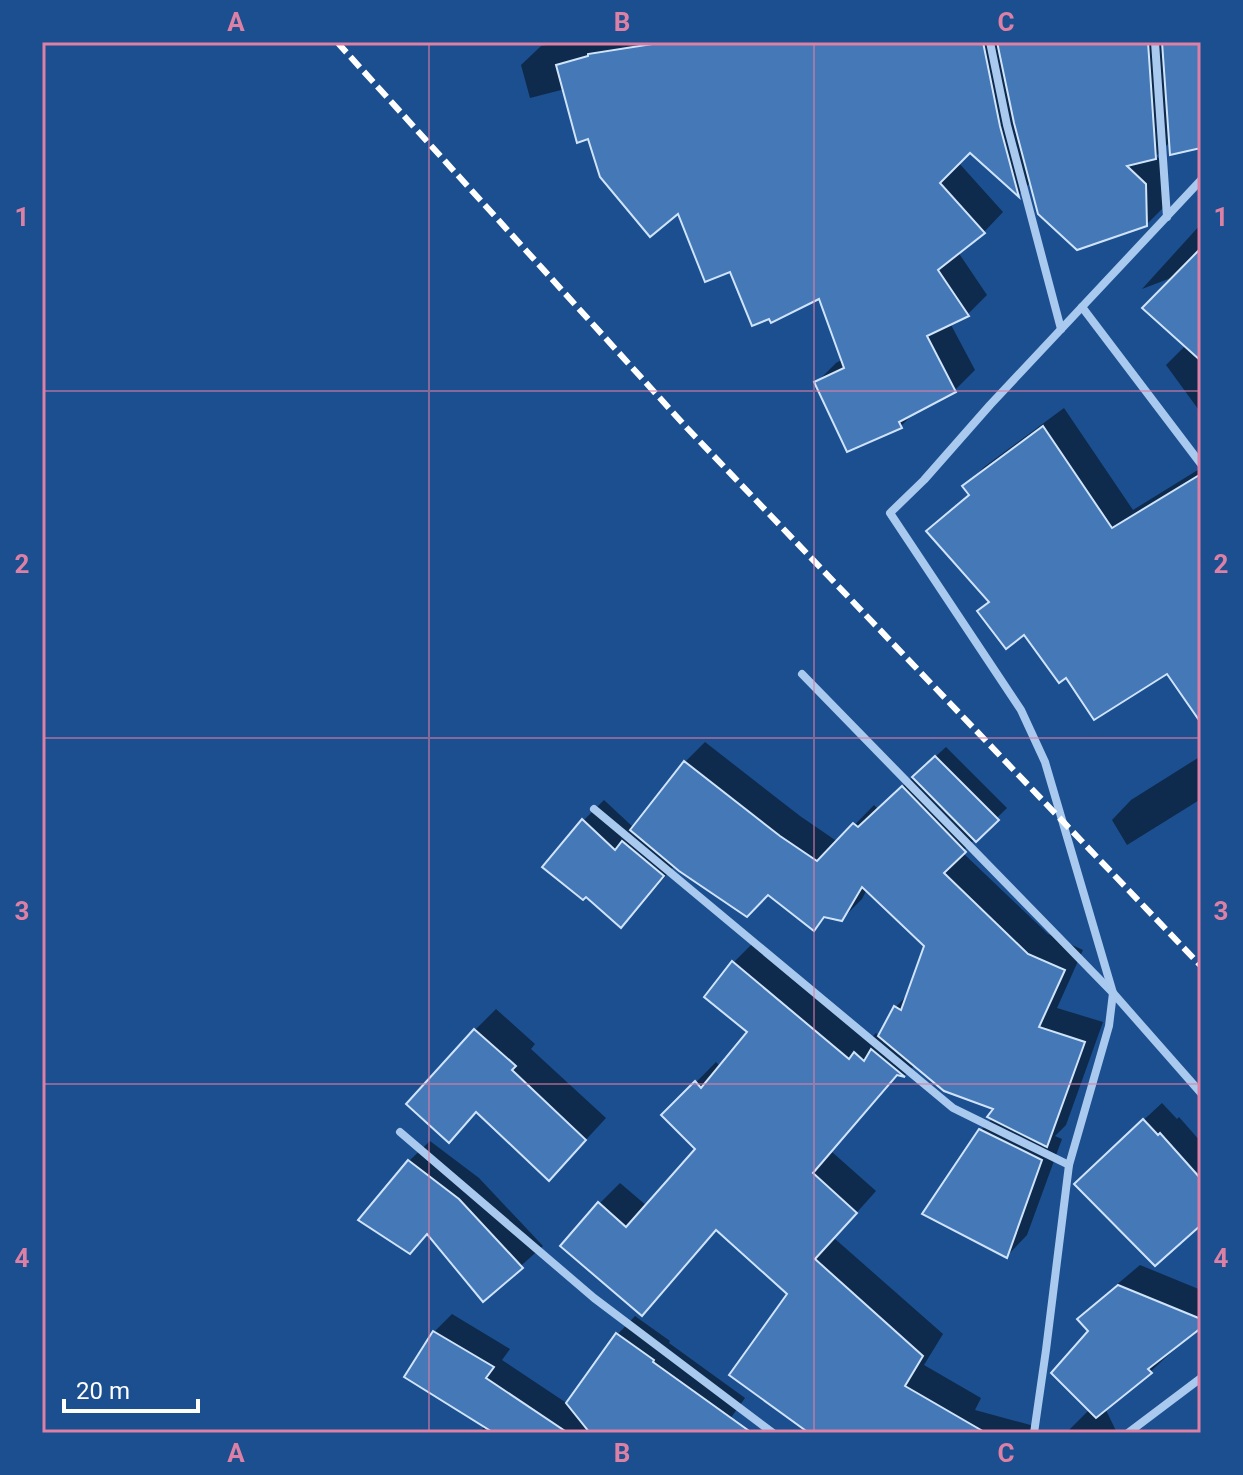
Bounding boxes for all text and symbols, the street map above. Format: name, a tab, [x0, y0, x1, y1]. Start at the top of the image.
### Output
text: A	[227, 7, 245, 37]
text: B	[614, 7, 630, 37]
text: C	[997, 7, 1015, 37]
text: 1	[15, 202, 29, 232]
text: 1	[1214, 202, 1228, 232]
text: 2	[15, 549, 29, 579]
text: 2	[1214, 549, 1228, 579]
text: 3	[15, 896, 29, 926]
text: 3	[1214, 896, 1228, 926]
text: 4	[15, 1243, 30, 1273]
text: 4	[1214, 1243, 1229, 1273]
scale bar	[64, 1363, 198, 1413]
text: 20 m	[76, 1377, 130, 1405]
text: A	[227, 1438, 245, 1468]
text: B	[614, 1438, 630, 1468]
text: C	[997, 1438, 1015, 1468]

